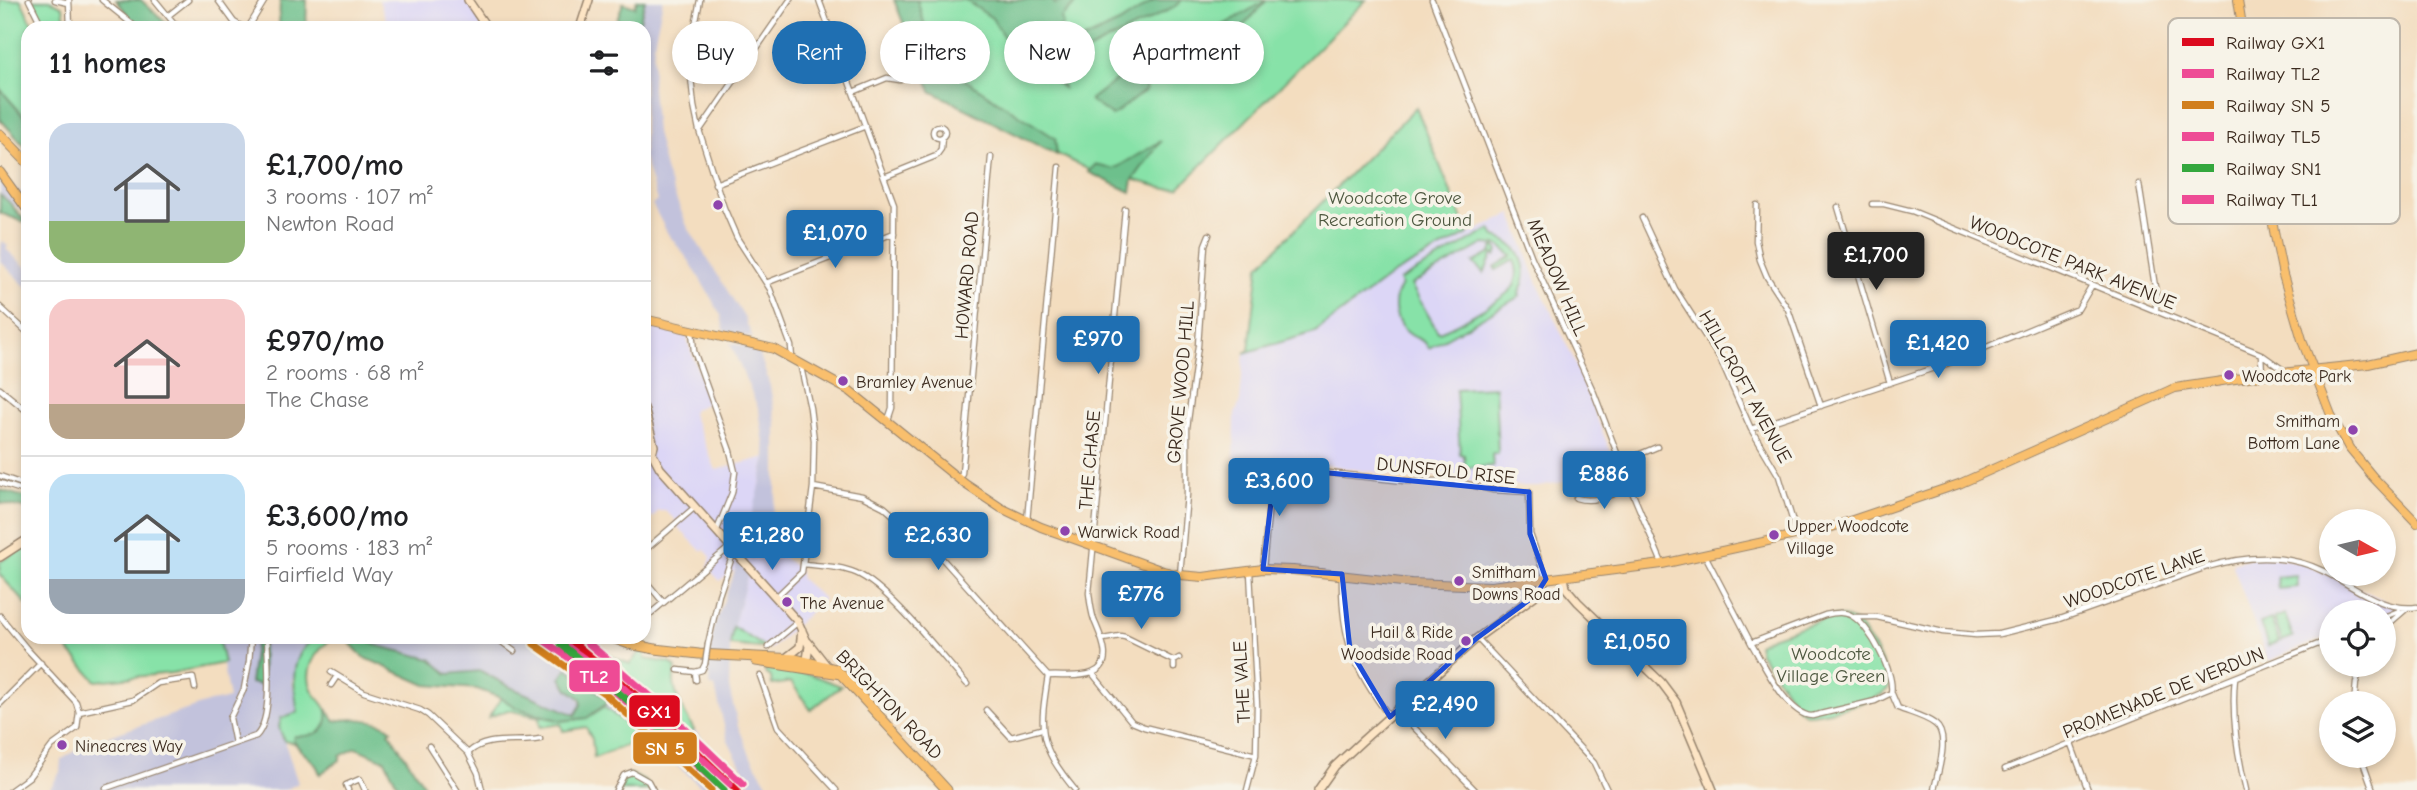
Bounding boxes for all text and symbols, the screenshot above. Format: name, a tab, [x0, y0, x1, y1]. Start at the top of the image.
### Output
legend	[2168, 18, 2400, 224]
chip: Buy	[672, 21, 758, 84]
chip: Rent	[772, 21, 866, 84]
chip: Filters	[880, 21, 990, 84]
chip: New	[1004, 21, 1095, 84]
chip: Apartment	[1109, 21, 1264, 84]
text: Railway GX1	[2226, 32, 2325, 54]
icon: filters	[585, 44, 623, 82]
text: 11 homes	[49, 46, 166, 81]
text: Railway TL2	[2226, 63, 2320, 85]
text: Railway SN 5	[2226, 95, 2331, 117]
text: Railway TL5	[2226, 126, 2321, 148]
text: £1,700/mo	[266, 148, 404, 183]
icon: home	[105, 151, 189, 235]
text: Railway SN1	[2226, 158, 2322, 180]
text: 3 rooms · 107 m²	[266, 183, 433, 210]
park label: Woodcote Grove Recreation Ground	[1318, 187, 1472, 231]
text: Railway TL1	[2226, 189, 2318, 211]
unlabelled marker	[711, 198, 725, 212]
text: Newton Road	[266, 210, 395, 237]
pin: £1,070	[778, 210, 892, 270]
street label: HOWARD ROAD	[950, 210, 984, 340]
street label: WOODCOTE PARK AVENUE	[1966, 211, 2179, 315]
street label: MEADOW HILL	[1522, 215, 1592, 340]
text: £1,070	[802, 219, 868, 246]
pin: £1,700	[1819, 232, 1933, 292]
text: £1,700	[1843, 241, 1909, 268]
street label: GROVE WOOD HILL	[1163, 299, 1199, 464]
street label: HILLCROFT AVENUE	[1694, 306, 1796, 467]
pin: £970	[1057, 316, 1139, 376]
pin: £1,420	[1881, 320, 1995, 380]
text: £970/mo	[266, 324, 385, 359]
text: £970	[1073, 325, 1123, 352]
icon: home	[105, 327, 189, 411]
text: £1,420	[1906, 329, 1970, 356]
text: 2 rooms · 68 m²	[266, 359, 424, 386]
place label: Woodcote Park	[2242, 367, 2352, 386]
marker: Woodcote Park	[2222, 368, 2236, 382]
place label: Bramley Avenue	[856, 373, 973, 392]
marker: Bramley Avenue	[836, 374, 850, 388]
text: The Chase	[266, 386, 369, 413]
street label: THE CHASE	[1075, 409, 1105, 511]
place label: Smitham Bottom Lane	[2248, 412, 2340, 453]
marker: Smitham Bottom Lane	[2346, 423, 2360, 437]
pin: £886	[1563, 452, 1645, 511]
street label: DUNSFOLD RISE	[1375, 453, 1516, 489]
pin: £3,600	[1222, 458, 1336, 518]
text: £886	[1579, 460, 1629, 487]
text: £3,600	[1244, 467, 1314, 494]
text: £3,600/mo	[266, 499, 409, 534]
icon: home	[105, 502, 189, 586]
north arrow	[2319, 509, 2396, 586]
map controls	[2319, 509, 2396, 768]
pin: £1,280	[715, 512, 829, 572]
pin: £2,630	[881, 512, 995, 572]
place label: Upper Woodcote Village	[1787, 517, 1909, 558]
text: £1,280	[740, 521, 804, 548]
text: £2,630	[904, 521, 972, 548]
place label: Warwick Road	[1078, 523, 1180, 542]
marker: Warwick Road	[1058, 524, 1072, 538]
marker: Upper Woodcote Village	[1767, 528, 1781, 542]
text: 5 rooms · 183 m²	[266, 534, 432, 561]
street label: WOODCOTE LANE	[2061, 545, 2208, 613]
text: Fairfield Way	[266, 561, 393, 588]
place label: Smitham Downs Road	[1472, 563, 1561, 604]
pin: £776	[1100, 572, 1182, 631]
marker: Smitham Downs Road	[1452, 574, 1466, 588]
text: £776	[1118, 580, 1164, 607]
place label: The Avenue	[800, 594, 884, 613]
marker: The Avenue	[780, 595, 794, 609]
button: locate	[2319, 600, 2396, 677]
pin: £1,050	[1580, 620, 1694, 679]
place label: Hail & Ride Woodside Road	[1341, 623, 1453, 664]
text: £1,050	[1603, 628, 1671, 655]
marker: Hail & Ride Woodside Road	[1459, 634, 1473, 648]
street label: THE VALE	[1229, 640, 1255, 724]
street label: PROMENADE DE VERDUN	[2060, 642, 2267, 743]
park label: Woodcote Village Green	[1777, 643, 1885, 687]
street label: BRIGHTON ROAD	[831, 645, 947, 764]
line badge: TL2	[568, 659, 621, 693]
text: TL2	[579, 666, 609, 688]
pin: £2,490	[1388, 682, 1502, 741]
text: £2,490	[1412, 690, 1478, 717]
button: layers	[2319, 691, 2396, 768]
line badge: GX1	[628, 694, 681, 728]
text: GX1	[637, 701, 671, 723]
line badge: SN 5	[632, 731, 698, 765]
place label: Nineacres Way	[75, 737, 183, 756]
marker: Nineacres Way	[55, 738, 69, 752]
text: SN 5	[645, 738, 685, 760]

